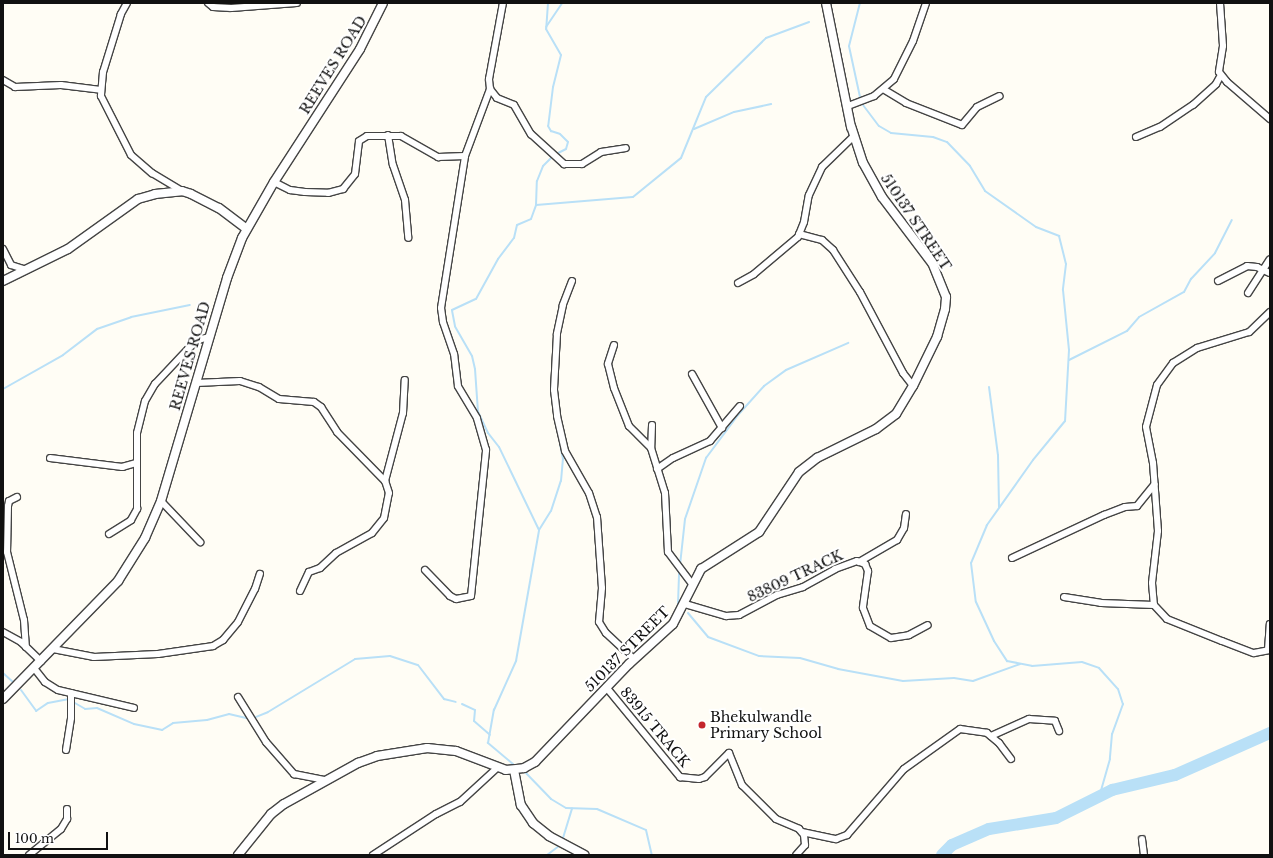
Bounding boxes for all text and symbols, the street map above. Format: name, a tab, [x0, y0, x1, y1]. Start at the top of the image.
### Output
street label: REEVES ROAD	[296, 13, 370, 117]
street label: 510137 STREET	[877, 171, 955, 273]
street label: REEVES ROAD	[166, 300, 214, 412]
street label: 83809 TRACK	[745, 547, 845, 605]
street label: 510137 STREET	[581, 603, 673, 695]
street label: 83915 TRACK	[617, 684, 693, 770]
place label: Bhekulwandle Primary School	[710, 709, 823, 742]
marker: Bhekulwandle Primary School	[697, 720, 707, 730]
scale bar	[10, 824, 110, 850]
text: 100 m	[15, 831, 54, 846]

